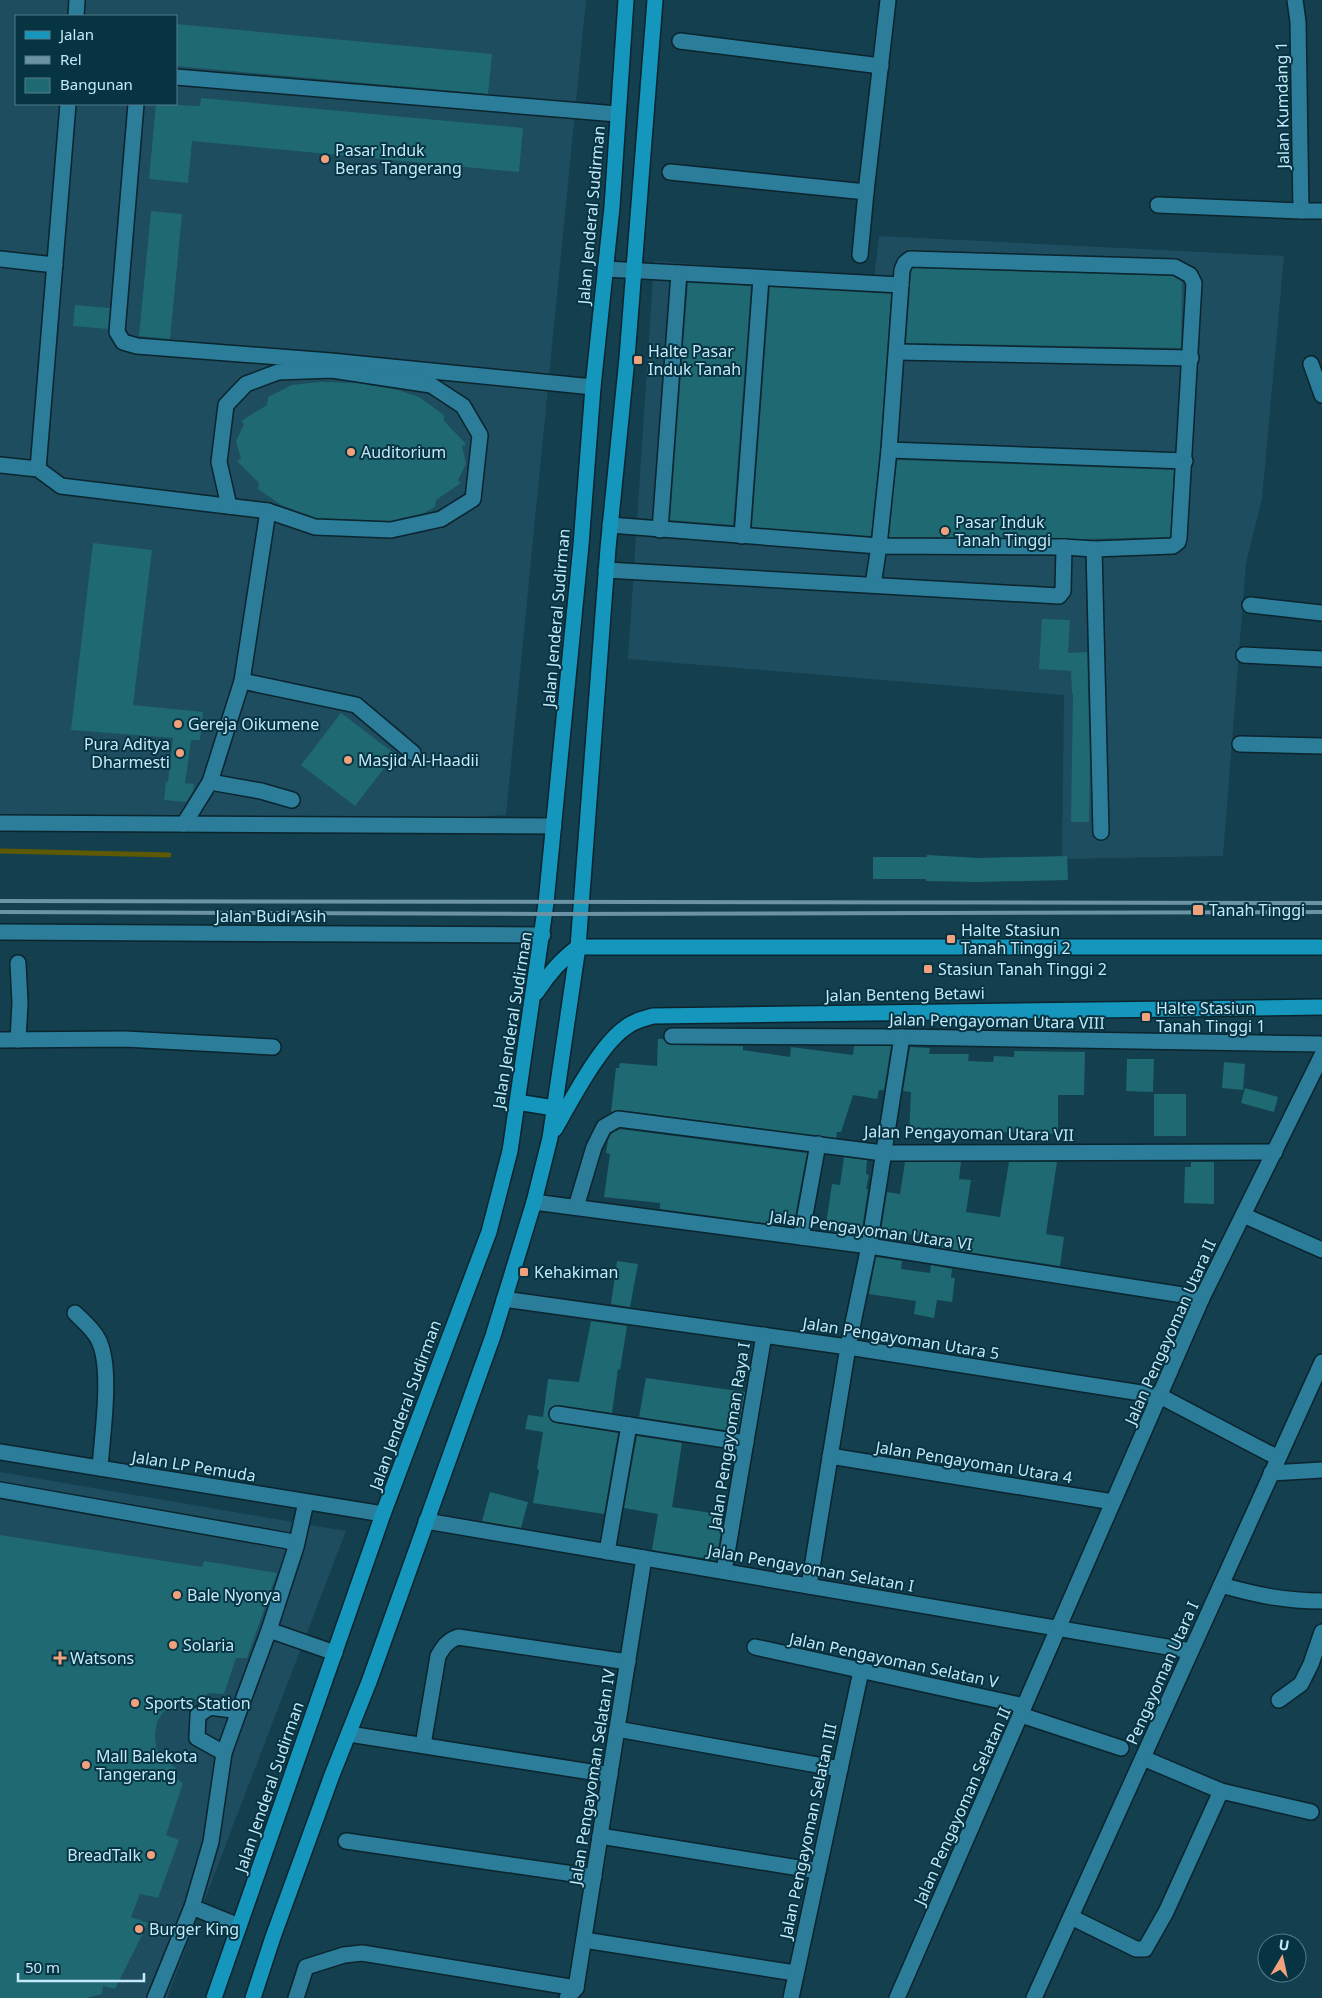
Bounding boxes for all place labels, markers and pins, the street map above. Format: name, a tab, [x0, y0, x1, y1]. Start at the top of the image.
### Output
place label: Pasar Induk Beras Tangerang	[335, 139, 462, 179]
marker: Pasar Induk Beras Tangerang	[319, 153, 331, 165]
place label: Halte Pasar Induk Tanah	[648, 340, 741, 380]
marker: Halte Pasar Induk Tanah	[632, 354, 644, 366]
place label: Auditorium	[361, 441, 446, 463]
marker: Auditorium	[345, 446, 357, 458]
place label: Pasar Induk Tanah Tinggi	[955, 511, 1051, 551]
marker: Pasar Induk Tanah Tinggi	[939, 525, 951, 537]
place label: Gereja Oikumene	[188, 713, 319, 735]
marker: Gereja Oikumene	[172, 718, 184, 730]
place label: Pura Aditya Dharmesti	[84, 733, 170, 773]
marker: Pura Aditya Dharmesti	[174, 747, 186, 759]
place label: Masjid Al-Haadii	[358, 749, 479, 771]
marker: Masjid Al-Haadii	[342, 754, 354, 766]
place label: Tanah Tinggi	[1209, 899, 1305, 921]
marker: Tanah Tinggi	[1191, 903, 1205, 917]
place label: Halte Stasiun Tanah Tinggi 2	[961, 919, 1071, 959]
marker: Halte Stasiun Tanah Tinggi 2	[945, 933, 957, 945]
place label: Stasiun Tanah Tinggi 2	[938, 958, 1107, 980]
marker: Stasiun Tanah Tinggi 2	[922, 963, 934, 975]
place label: Halte Stasiun Tanah Tinggi 1	[1156, 997, 1266, 1037]
marker: Halte Stasiun Tanah Tinggi 1	[1140, 1011, 1152, 1023]
place label: Kehakiman	[534, 1261, 618, 1283]
marker: Kehakiman	[518, 1266, 530, 1278]
place label: Bale Nyonya	[187, 1584, 281, 1606]
marker: Bale Nyonya	[171, 1589, 183, 1601]
place label: Solaria	[183, 1634, 234, 1656]
marker: Solaria	[167, 1639, 179, 1651]
place label: Watsons	[70, 1647, 134, 1669]
marker: Watsons	[54, 1652, 66, 1664]
place label: Sports Station	[145, 1692, 251, 1714]
marker: Sports Station	[129, 1697, 141, 1709]
place label: Mall Balekota Tangerang	[96, 1745, 197, 1785]
marker: Mall Balekota Tangerang	[80, 1759, 92, 1771]
place label: BreadTalk	[67, 1844, 141, 1866]
marker: BreadTalk	[145, 1849, 157, 1861]
place label: Burger King	[149, 1918, 239, 1940]
marker: Burger King	[133, 1923, 145, 1935]

